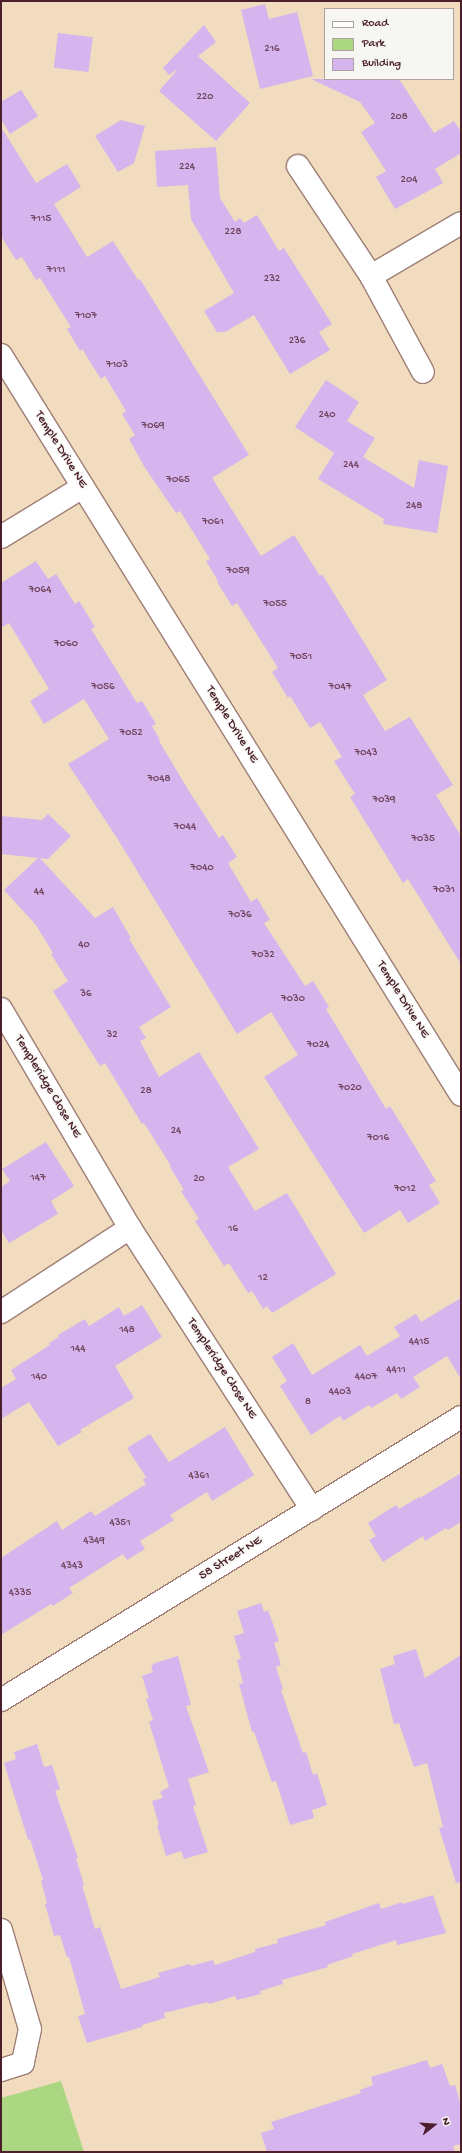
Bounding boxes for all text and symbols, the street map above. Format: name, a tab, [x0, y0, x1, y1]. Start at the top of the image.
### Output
legend	[324, 8, 454, 80]
text: Road	[362, 17, 388, 31]
text: Park	[362, 37, 385, 51]
house number: 216	[264, 42, 280, 56]
text: Building	[362, 57, 401, 71]
house number: 220	[196, 90, 214, 104]
house number: 208	[390, 110, 408, 124]
house number: 224	[179, 160, 195, 174]
house number: 204	[401, 173, 417, 187]
house number: 7115	[31, 212, 51, 226]
house number: 228	[225, 225, 241, 239]
house number: 7111	[46, 263, 66, 277]
house number: 232	[264, 272, 280, 286]
house number: 7107	[75, 309, 97, 323]
house number: 236	[289, 334, 305, 348]
house number: 7103	[106, 358, 128, 372]
house number: 240	[319, 408, 335, 422]
street label: Temple Drive NE	[30, 409, 90, 491]
house number: 7069	[141, 419, 165, 433]
house number: 244	[343, 458, 359, 472]
house number: 7065	[166, 473, 190, 487]
house number: 248	[406, 499, 422, 513]
house number: 7061	[202, 515, 224, 529]
house number: 7059	[226, 564, 250, 578]
house number: 7064	[29, 583, 51, 597]
house number: 7055	[263, 597, 287, 611]
house number: 7060	[54, 637, 78, 651]
house number: 7051	[290, 650, 312, 664]
house number: 7056	[91, 680, 115, 694]
house number: 7047	[329, 680, 351, 694]
street label: Temple Drive NE	[201, 684, 261, 766]
house number: 7052	[119, 726, 143, 740]
house number: 7043	[355, 746, 377, 760]
house number: 7048	[147, 772, 171, 786]
house number: 7039	[372, 793, 396, 807]
house number: 7044	[174, 820, 196, 834]
house number: 7035	[411, 832, 435, 846]
house number: 7040	[190, 861, 214, 875]
house number: 7031	[433, 883, 455, 897]
house number: 44	[34, 885, 44, 899]
house number: 7036	[228, 908, 252, 922]
house number: 40	[78, 938, 90, 952]
house number: 7032	[251, 948, 275, 962]
street label: Temple Drive NE	[372, 959, 432, 1041]
house number: 36	[80, 987, 92, 1001]
house number: 7030	[281, 992, 305, 1006]
house number: 32	[106, 1028, 118, 1042]
street label: Templeridge Close NE	[10, 1033, 84, 1141]
house number: 7024	[307, 1038, 329, 1052]
house number: 7020	[338, 1081, 362, 1095]
house number: 28	[140, 1084, 152, 1098]
house number: 24	[171, 1124, 181, 1138]
house number: 7016	[367, 1131, 389, 1145]
house number: 147	[30, 1171, 46, 1185]
house number: 20	[193, 1172, 205, 1186]
house number: 7012	[394, 1182, 416, 1196]
house number: 16	[228, 1222, 238, 1236]
house number: 12	[258, 1271, 268, 1285]
street label: Templeridge Close NE	[183, 1316, 259, 1422]
house number: 148	[119, 1323, 135, 1337]
house number: 4415	[409, 1335, 429, 1349]
house number: 144	[71, 1342, 85, 1356]
house number: 4411	[386, 1363, 406, 1377]
house number: 140	[31, 1370, 47, 1384]
house number: 4407	[355, 1370, 377, 1384]
house number: 4403	[329, 1385, 351, 1399]
house number: 8	[305, 1395, 311, 1409]
house number: 4361	[189, 1469, 209, 1483]
house number: 4351	[109, 1516, 131, 1530]
street label: 58 Street NE	[197, 1533, 265, 1585]
house number: 4349	[83, 1534, 105, 1548]
house number: 4343	[61, 1559, 83, 1573]
house number: 4335	[9, 1586, 31, 1600]
north arrow	[414, 2105, 454, 2145]
text: N	[439, 2116, 452, 2127]

